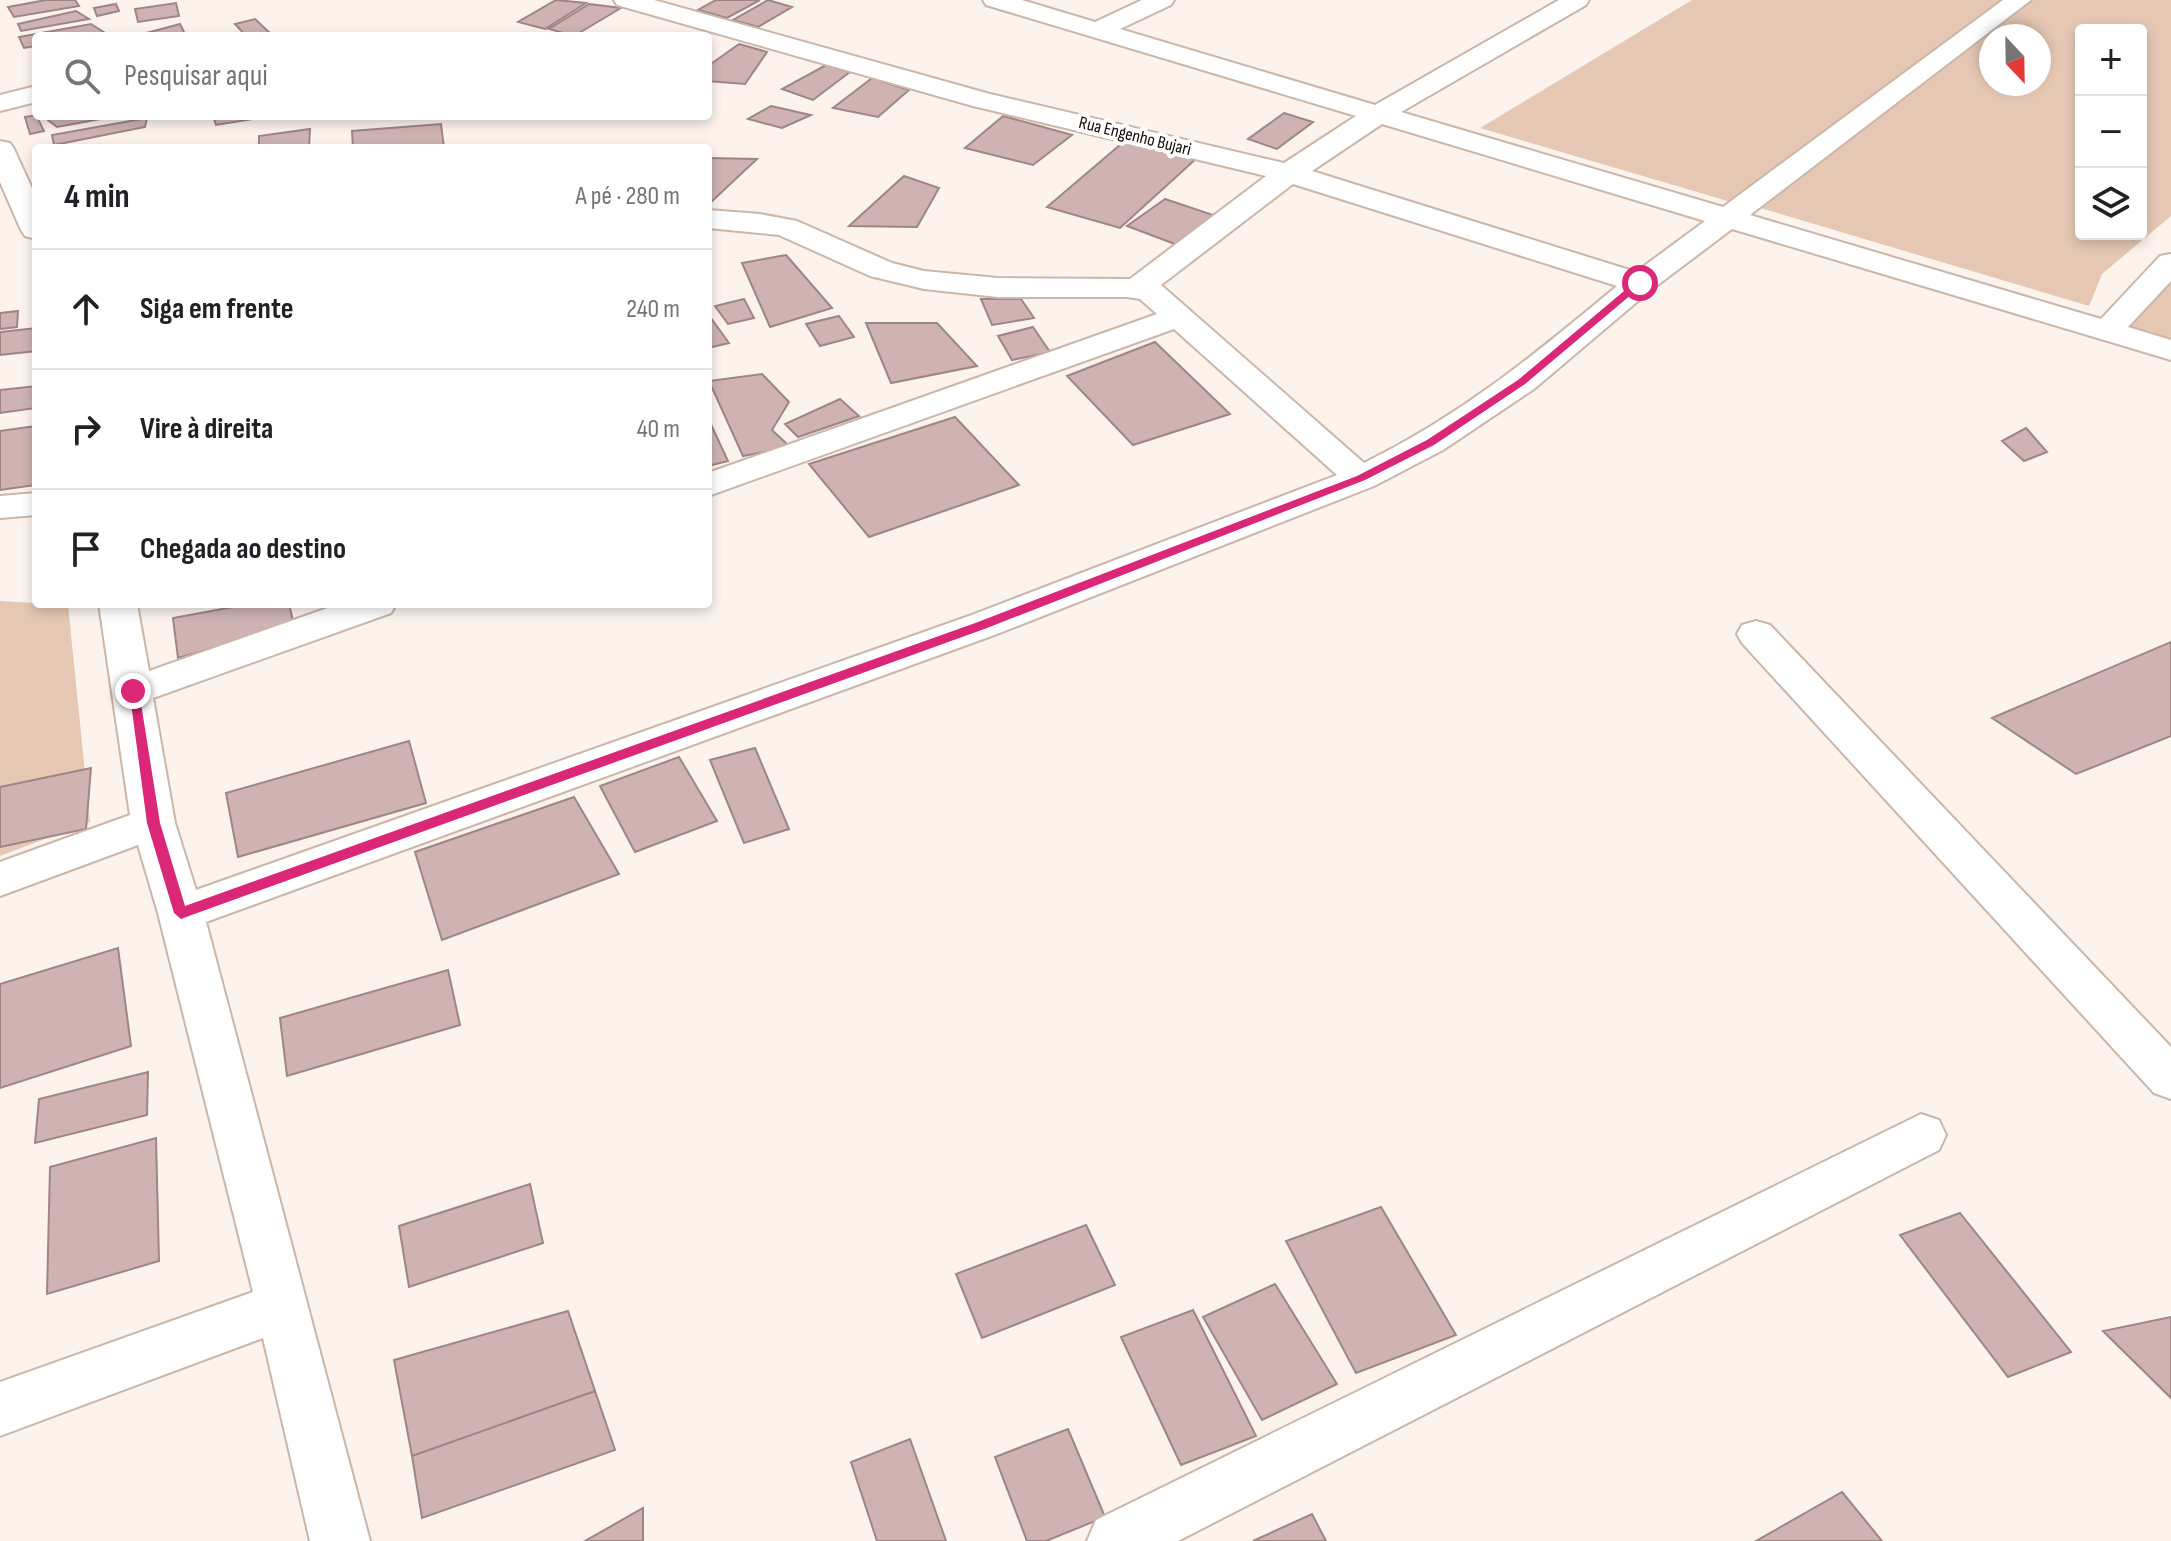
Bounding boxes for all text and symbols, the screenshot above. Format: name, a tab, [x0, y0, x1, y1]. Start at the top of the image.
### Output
north arrow	[1979, 24, 2051, 96]
map controls	[2075, 24, 2147, 240]
button: +	[2075, 24, 2147, 96]
search box	[32, 32, 712, 120]
icon: search	[60, 54, 104, 98]
text: Pesquisar aqui	[124, 58, 268, 94]
button: −	[2075, 96, 2147, 168]
street label: Rua Engenho Bujari	[1077, 112, 1193, 160]
button: layers	[2075, 168, 2147, 240]
text: 4 min	[64, 176, 130, 217]
text: A pé · 280 m	[576, 181, 680, 212]
route start	[1622, 265, 1658, 301]
icon: ahead	[64, 287, 108, 331]
text: Siga em frente	[140, 291, 293, 327]
text: 240 m	[626, 294, 680, 325]
icon: right	[64, 407, 108, 451]
text: Vire à direita	[140, 411, 273, 447]
text: 40 m	[637, 414, 680, 445]
icon: arrive	[64, 527, 108, 571]
text: Chegada ao destino	[140, 531, 346, 567]
route end	[115, 673, 151, 709]

